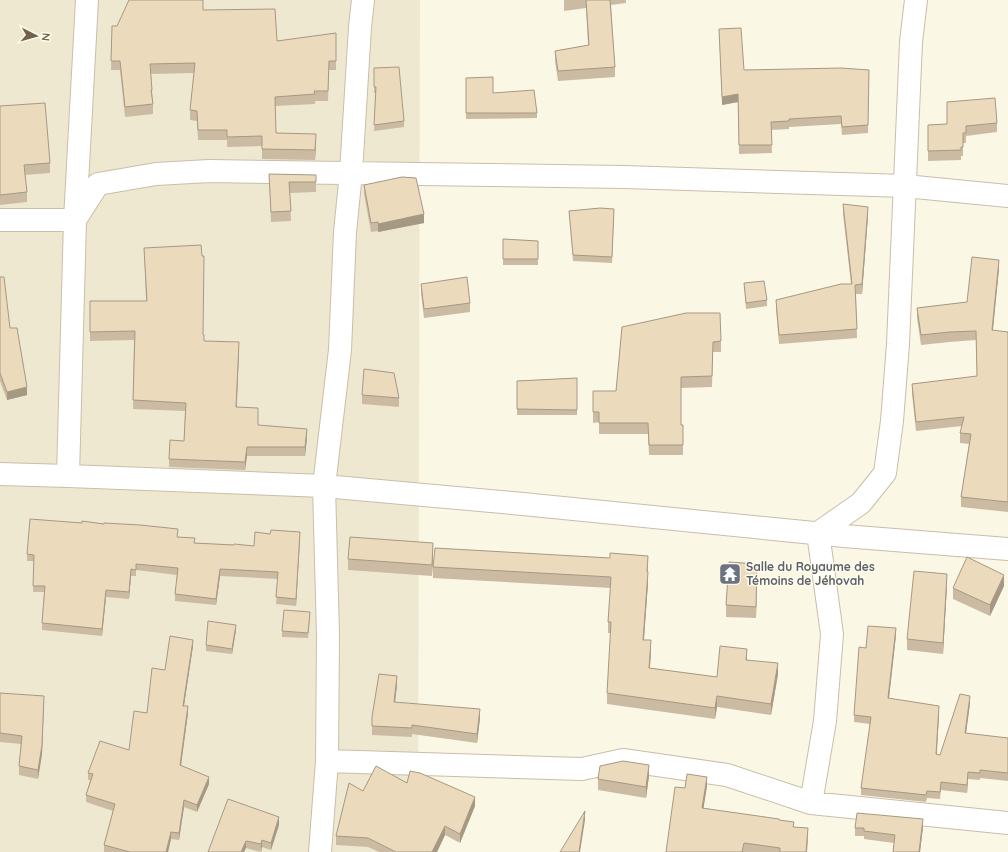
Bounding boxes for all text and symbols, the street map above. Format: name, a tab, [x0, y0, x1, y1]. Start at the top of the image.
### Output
north arrow	[16, 16, 56, 56]
text: N	[39, 32, 53, 42]
place label: Salle du Royaume des Témoins de Jéhovah	[746, 559, 875, 588]
temple icon: Salle du Royaume des Témoins de Jéhovah	[717, 561, 743, 587]

